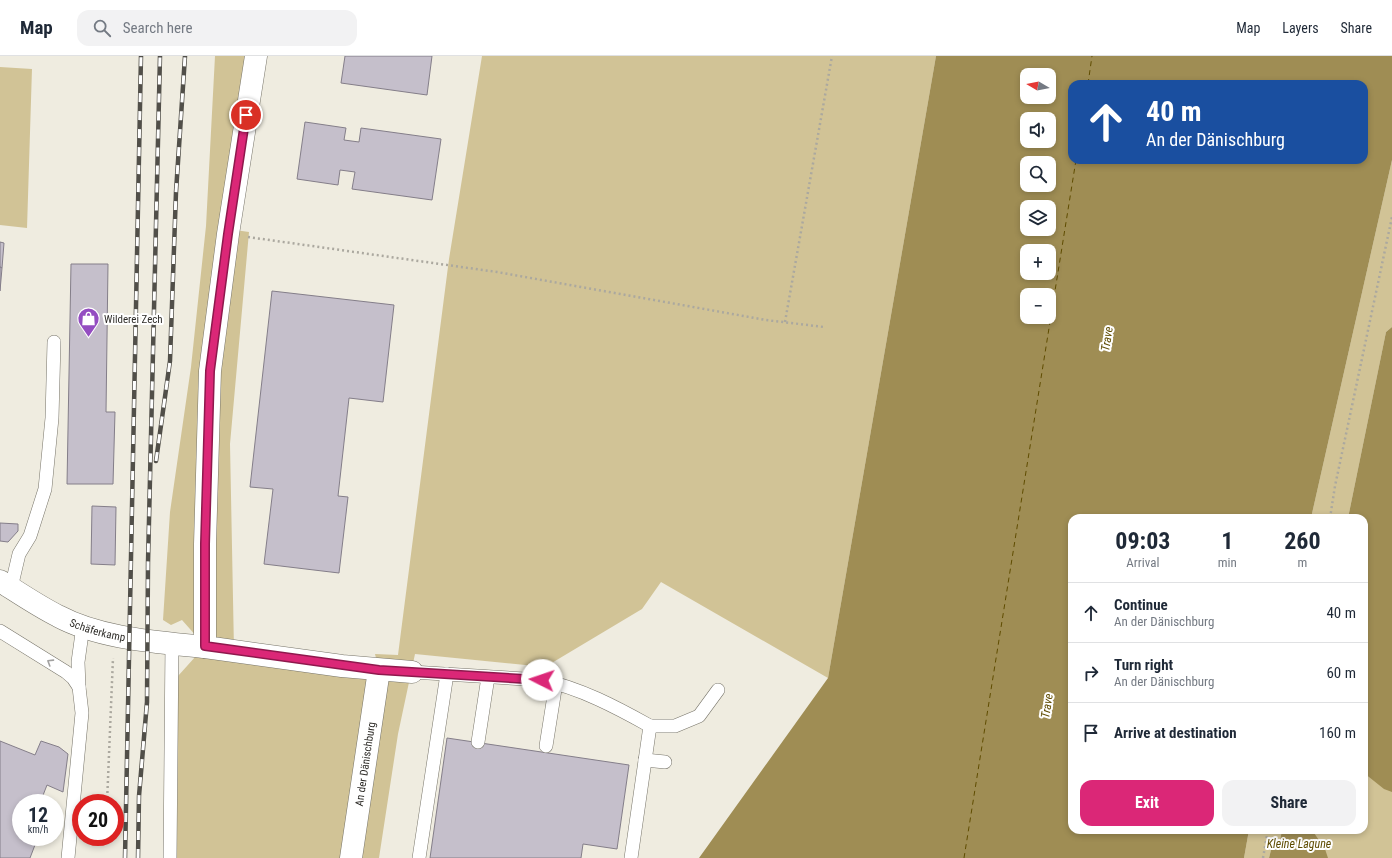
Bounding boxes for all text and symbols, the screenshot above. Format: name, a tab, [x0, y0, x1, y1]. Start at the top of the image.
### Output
search box	[77, 10, 357, 46]
text: Map	[20, 16, 53, 39]
icon: search	[91, 17, 113, 39]
text: Search here	[123, 19, 193, 37]
text: Map	[1236, 20, 1260, 36]
text: Layers	[1282, 20, 1319, 36]
text: Share	[1341, 20, 1372, 36]
north arrow	[1020, 68, 1056, 104]
map controls	[1020, 68, 1056, 324]
text: 40 m	[1146, 95, 1202, 128]
icon: ahead	[1080, 96, 1132, 148]
pin	[229, 98, 263, 132]
icon: arrive	[235, 104, 257, 126]
button: sound	[1020, 112, 1056, 148]
text: An der Dänischburg	[1146, 129, 1285, 150]
button: search	[1020, 156, 1056, 192]
button: layers	[1020, 200, 1056, 236]
button: +	[1020, 244, 1056, 280]
button: −	[1020, 288, 1056, 324]
shop icon: Wilderei Zech	[76, 306, 102, 339]
place label: Wilderei Zech	[104, 313, 163, 326]
water label: Trave	[1098, 325, 1116, 352]
text: 09:03	[1115, 527, 1170, 555]
text: 1	[1221, 527, 1233, 555]
text: 260	[1284, 527, 1321, 555]
text: Arrival	[1126, 555, 1159, 570]
text: min	[1218, 555, 1237, 570]
text: m	[1298, 555, 1307, 570]
text: Continue	[1114, 596, 1168, 614]
icon: ahead	[1080, 602, 1102, 624]
text: 40 m	[1326, 604, 1356, 622]
text: An der Dänischburg	[1114, 614, 1214, 629]
street label: Schäferkamp	[68, 616, 126, 644]
text: Turn right	[1114, 656, 1173, 674]
position arrow	[521, 659, 563, 701]
one-way arrow	[47, 660, 54, 667]
icon: right	[1080, 662, 1102, 684]
text: 60 m	[1326, 664, 1356, 682]
text: An der Dänischburg	[1114, 674, 1214, 689]
water label: Trave	[1038, 692, 1056, 719]
street label: An der Dänischburg	[352, 721, 378, 807]
icon: arrive	[1080, 722, 1102, 744]
text: Arrive at destination	[1114, 724, 1237, 742]
text: 160 m	[1319, 724, 1356, 742]
button: Exit	[1080, 780, 1214, 826]
button: Share	[1222, 780, 1356, 826]
speed limit sign: 20	[72, 794, 124, 846]
text: 12	[28, 803, 48, 827]
text: km/h	[28, 824, 48, 835]
water label: Kleine Lagune	[1267, 837, 1332, 851]

